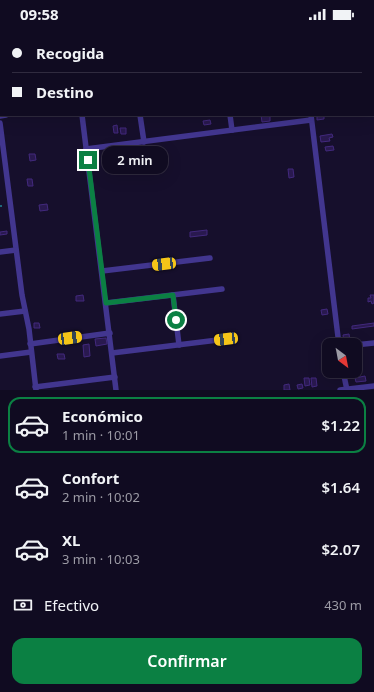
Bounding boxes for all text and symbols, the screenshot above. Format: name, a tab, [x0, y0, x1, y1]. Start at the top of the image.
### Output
text: 09:58	[20, 4, 59, 24]
text: Recogida	[36, 43, 104, 63]
text: Destino	[36, 82, 94, 102]
callout: 2 min	[102, 146, 168, 174]
route end	[79, 151, 97, 169]
text: 2 min	[117, 151, 153, 169]
car	[151, 257, 177, 271]
route start	[167, 311, 185, 329]
car	[57, 330, 83, 346]
car	[213, 332, 239, 346]
north arrow	[322, 338, 362, 378]
map controls	[322, 338, 362, 378]
text: Económico	[62, 406, 143, 426]
icon: car	[14, 407, 50, 443]
text: $1.22	[322, 415, 360, 435]
text: 1 min · 10:01	[62, 426, 140, 444]
text: Confort	[62, 468, 119, 488]
icon: car	[14, 469, 50, 505]
text: $1.64	[322, 477, 360, 497]
text: 2 min · 10:02	[62, 488, 140, 506]
text: XL	[62, 530, 80, 550]
icon: car	[14, 531, 50, 567]
text: $2.07	[322, 539, 360, 559]
text: 3 min · 10:03	[62, 550, 140, 568]
icon: cash	[12, 594, 34, 616]
text: Efectivo	[44, 595, 99, 615]
text: 430 m	[324, 596, 362, 614]
button: Confirmar	[12, 638, 362, 684]

